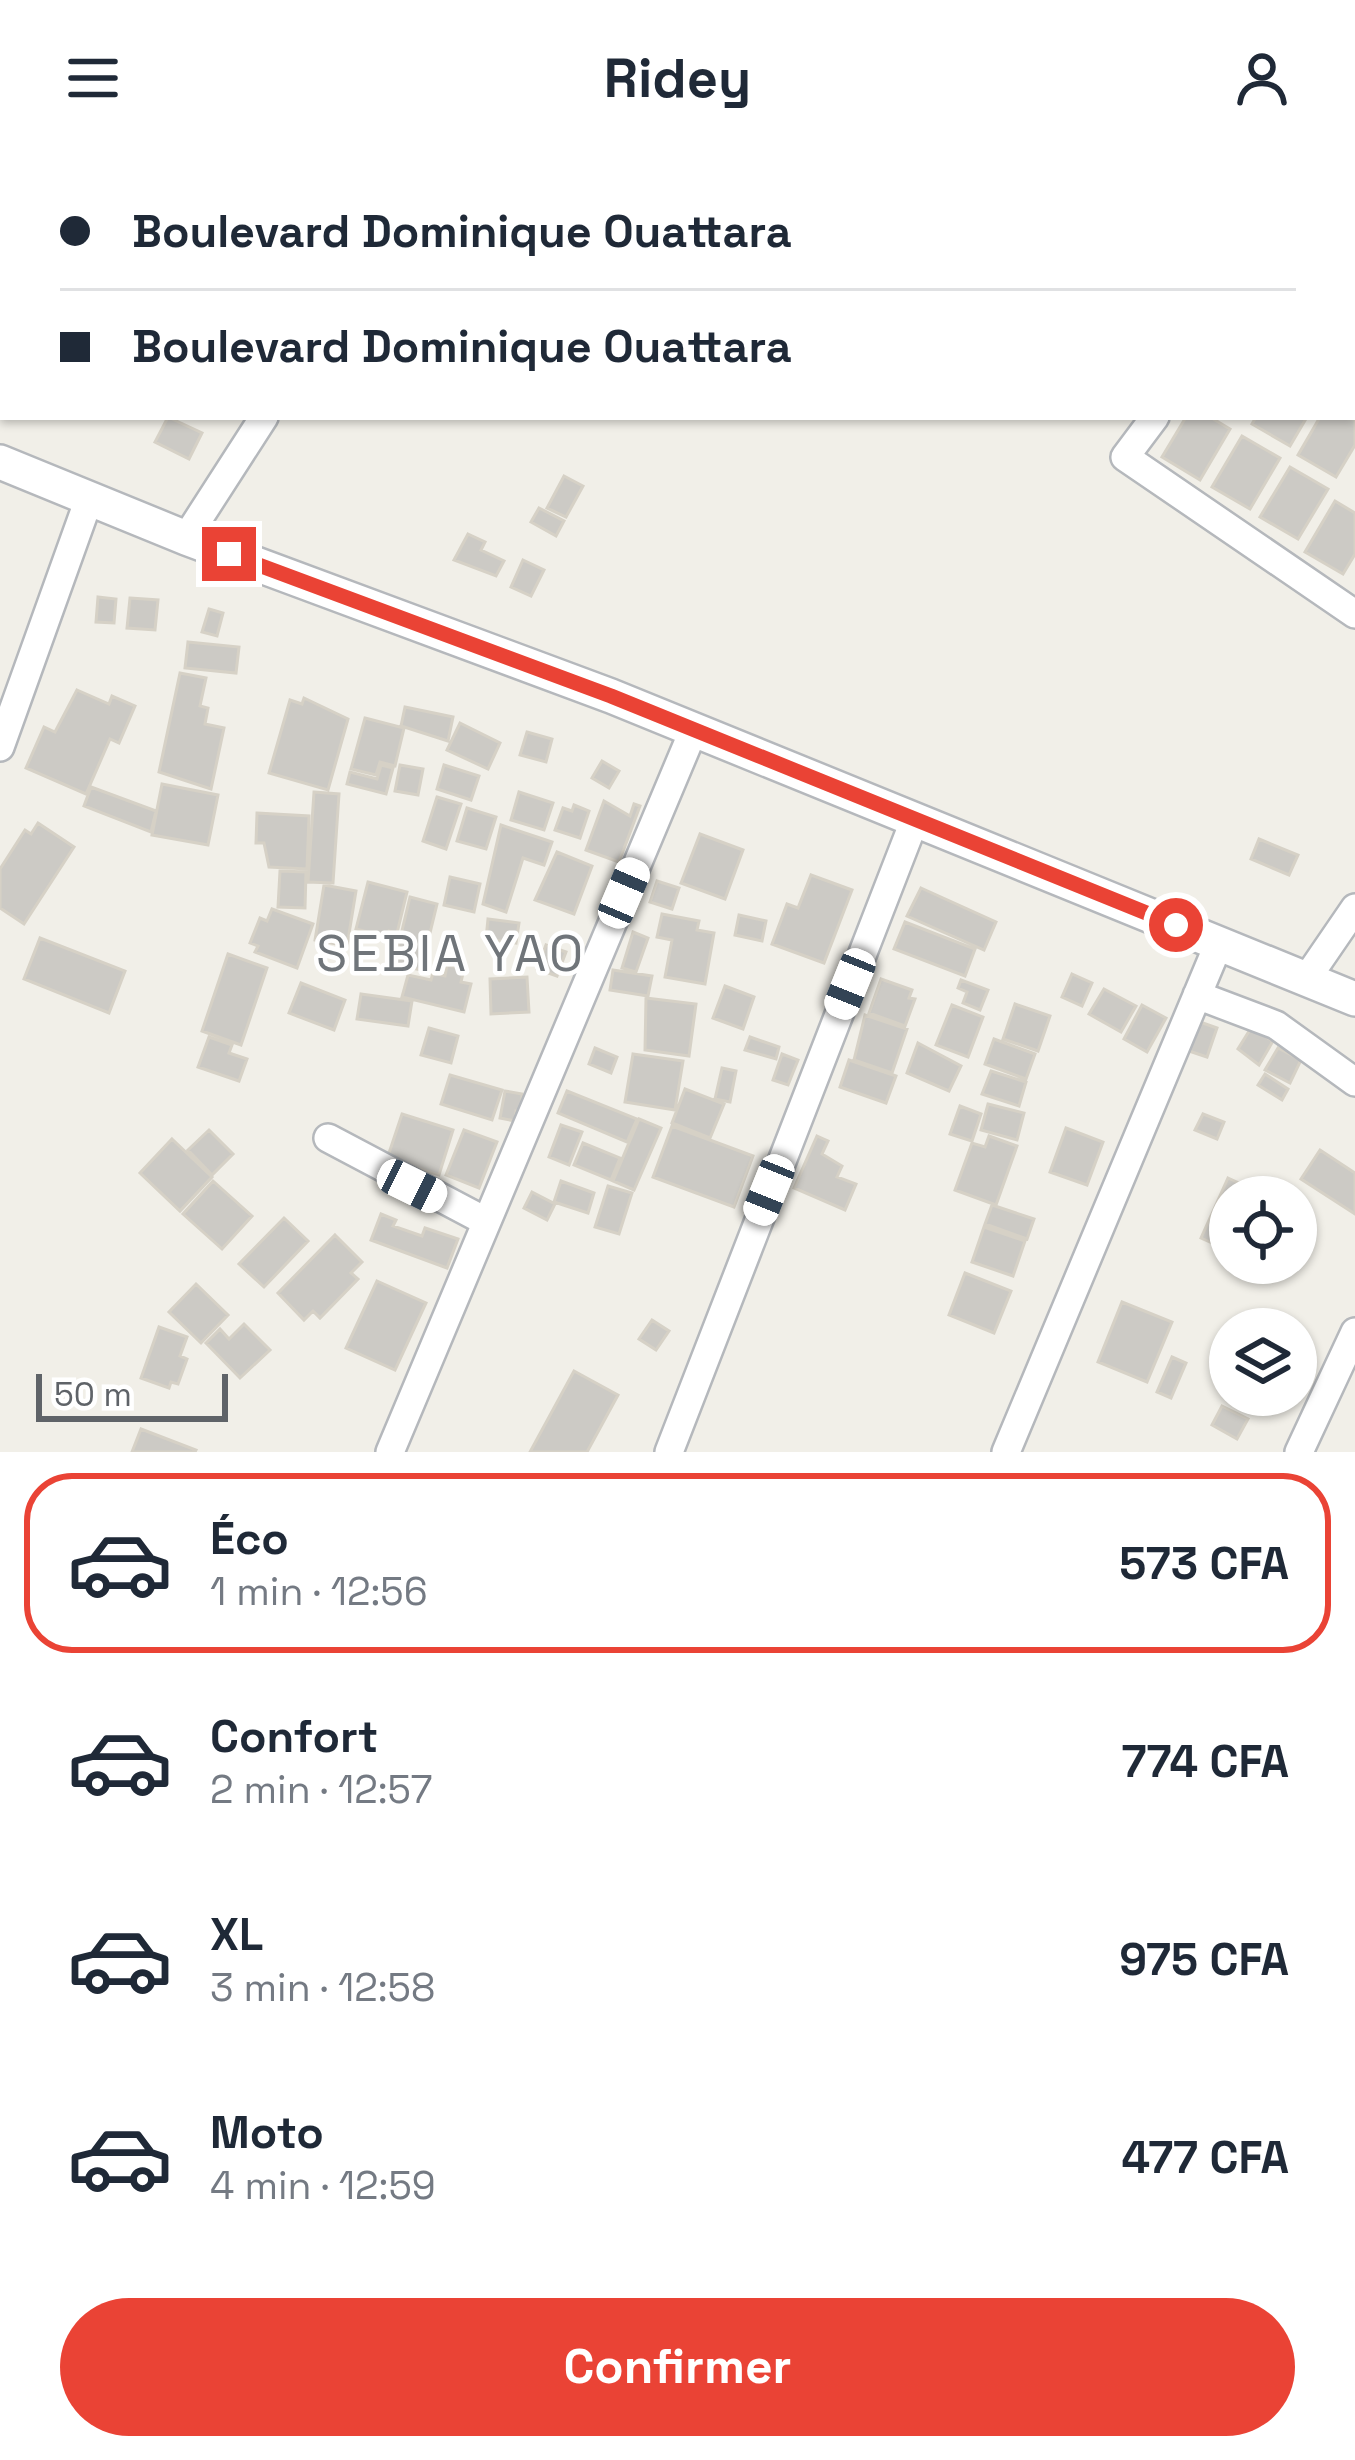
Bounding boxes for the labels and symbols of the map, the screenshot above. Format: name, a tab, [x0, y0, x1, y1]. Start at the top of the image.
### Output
route end	[202, 527, 256, 581]
car	[593, 853, 655, 933]
route start	[1149, 898, 1203, 952]
district label: SEBIA YAO	[316, 921, 586, 986]
car	[820, 944, 880, 1024]
car	[739, 1150, 799, 1230]
car	[372, 1154, 452, 1218]
scale bar	[36, 1368, 228, 1421]

